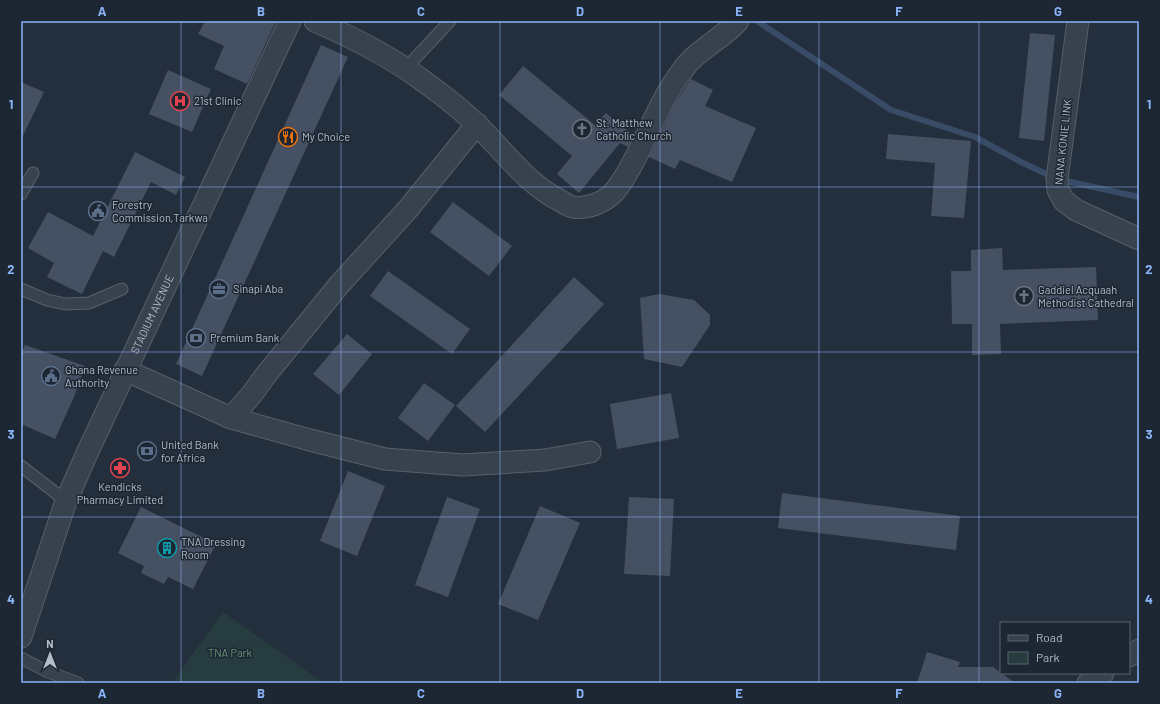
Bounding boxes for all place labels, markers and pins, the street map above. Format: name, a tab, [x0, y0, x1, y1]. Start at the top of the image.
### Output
hospital icon: 21st Clinic	[169, 90, 191, 112]
place label: 21st Clinic	[194, 94, 242, 107]
place label: St. Matthew Catholic Church	[596, 116, 671, 142]
church icon: St. Matthew Catholic Church	[571, 118, 593, 140]
restaurant icon: My Choice	[277, 126, 299, 148]
place label: My Choice	[302, 130, 350, 143]
place label: Forestry Commission,Tarkwa	[112, 198, 208, 224]
public building icon: Forestry Commission,Tarkwa	[87, 200, 109, 222]
office icon: Sinapi Aba	[208, 278, 230, 300]
place label: Sinapi Aba	[233, 282, 283, 295]
place label: Gaddiel Acquaah Methodist Cathedral	[1038, 283, 1134, 309]
church icon: Gaddiel Acquaah Methodist Cathedral	[1013, 285, 1035, 307]
bank icon: Premium Bank	[185, 327, 207, 349]
place label: Premium Bank	[210, 331, 280, 344]
place label: Ghana Revenue Authority	[65, 363, 138, 389]
public building icon: Ghana Revenue Authority	[40, 365, 62, 387]
place label: United Bank for Africa	[161, 438, 219, 464]
bank icon: United Bank for Africa	[136, 440, 158, 462]
pharmacy icon: Kendicks Pharmacy Limited	[109, 457, 131, 479]
place label: Kendicks Pharmacy Limited	[77, 480, 163, 506]
place label: TNA Dressing Room	[181, 535, 245, 561]
building icon: TNA Dressing Room	[156, 537, 178, 559]

